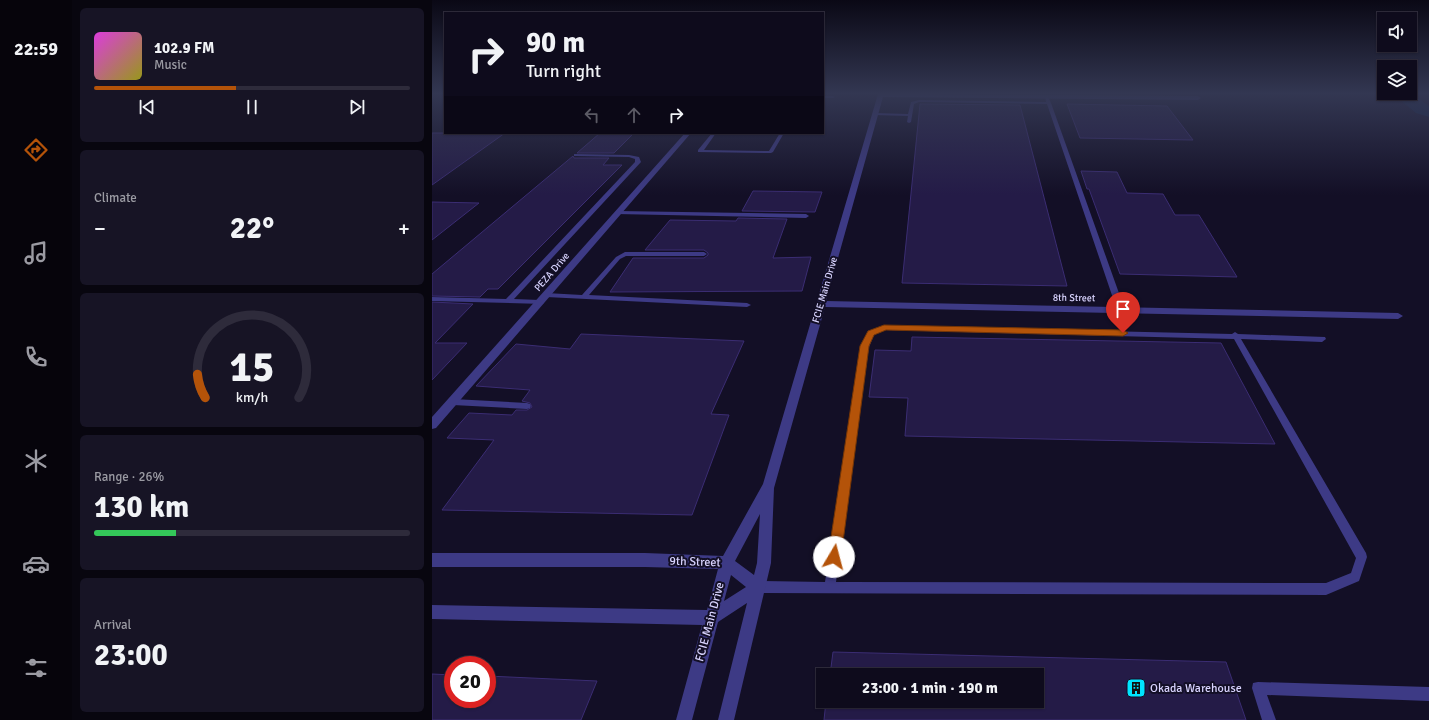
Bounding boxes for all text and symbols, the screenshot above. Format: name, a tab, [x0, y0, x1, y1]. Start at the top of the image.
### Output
map controls	[1377, 12, 1417, 100]
button: sound	[1377, 12, 1417, 52]
text: 90 m	[526, 26, 585, 60]
icon: right	[460, 28, 512, 80]
text: 22:59	[14, 38, 58, 60]
text: 102.9 FM	[154, 39, 215, 57]
text: Music	[154, 57, 187, 73]
text: Turn right	[526, 60, 601, 82]
button: layers	[1377, 60, 1417, 100]
icon: previous	[136, 96, 158, 118]
icon: pause	[241, 96, 263, 118]
icon: next	[346, 96, 368, 118]
icon: left	[581, 104, 603, 126]
icon: ahead	[623, 104, 645, 126]
icon: right	[665, 104, 687, 126]
icon: directions	[22, 136, 50, 164]
text: Climate	[94, 190, 137, 206]
text: 22°	[230, 210, 274, 247]
text: −	[94, 215, 106, 242]
text: +	[398, 215, 410, 242]
icon: music	[22, 239, 50, 267]
street label: PEZA Drive	[532, 250, 572, 294]
street label: FCIE Main Drive	[810, 256, 840, 324]
street label: 8th Street	[1053, 292, 1096, 304]
pin	[1106, 292, 1140, 333]
icon: arrive	[1112, 298, 1134, 320]
text: 15	[230, 342, 274, 393]
icon: phone	[22, 343, 50, 371]
text: km/h	[236, 389, 268, 406]
icon: climate	[22, 447, 50, 475]
text: Range · 26%	[94, 469, 164, 485]
text: 130 km	[94, 489, 189, 526]
position arrow	[813, 536, 855, 578]
icon: car	[22, 550, 50, 578]
street label: 9th Street	[669, 554, 721, 570]
street label: FCIE Main Drive	[692, 581, 728, 663]
text: Arrival	[94, 617, 131, 633]
text: 23:00	[94, 637, 168, 674]
icon: filters	[22, 654, 50, 682]
speed limit sign: 20	[444, 656, 496, 708]
building icon: Okada Warehouse	[1125, 677, 1147, 699]
text: 23:00 · 1 min · 190 m	[862, 679, 998, 697]
place label: Okada Warehouse	[1150, 681, 1242, 696]

